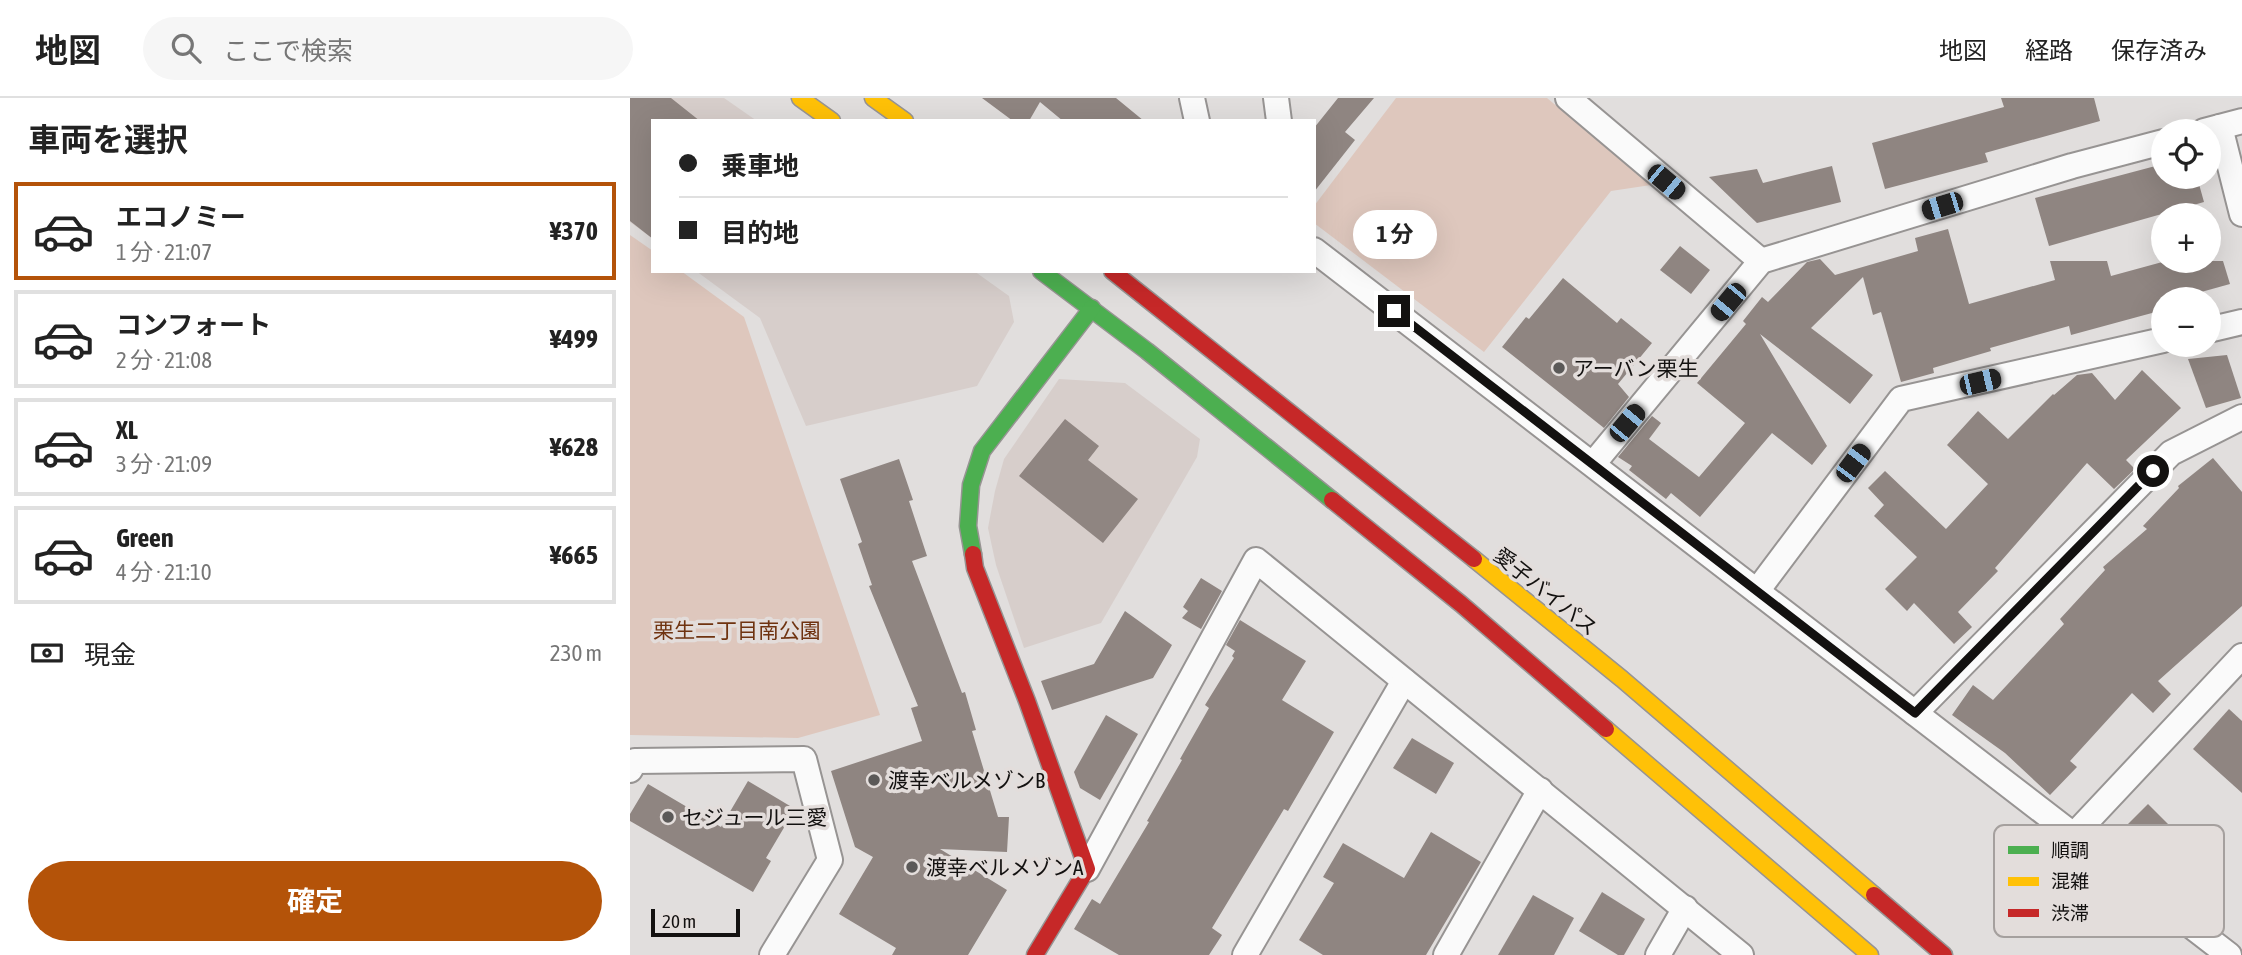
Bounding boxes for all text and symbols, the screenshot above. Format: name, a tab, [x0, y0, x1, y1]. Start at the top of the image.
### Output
search box	[143, 17, 633, 80]
icon: search	[167, 29, 205, 67]
text: 地図	[35, 31, 101, 69]
text: ここで検索	[223, 36, 353, 66]
text: 地図	[1939, 37, 1987, 64]
text: 経路	[2025, 37, 2073, 64]
text: 保存済み	[2111, 37, 2207, 64]
map controls	[2151, 119, 2221, 357]
button: locate	[2151, 119, 2221, 189]
text: 車両を選択	[28, 121, 188, 158]
text: 乗車地	[721, 151, 799, 181]
car	[1644, 160, 1689, 204]
car	[1919, 190, 1966, 222]
icon: car	[32, 200, 95, 263]
text: エコノミー	[116, 202, 246, 232]
button: +	[2151, 203, 2221, 273]
callout: 1 分	[1352, 209, 1436, 258]
text: ¥370	[550, 216, 598, 246]
text: 目的地	[721, 218, 799, 248]
text: 1 分	[1377, 221, 1413, 247]
text: 1 分 · 21:07	[116, 239, 212, 265]
car	[1707, 279, 1750, 325]
button: −	[2151, 287, 2221, 357]
route end	[1378, 295, 1410, 327]
icon: car	[32, 308, 95, 371]
text: コンフォート	[116, 310, 271, 340]
text: ¥499	[550, 324, 598, 354]
text: 2 分 · 21:08	[116, 347, 212, 373]
place label: アーバン栗生	[1573, 356, 1699, 380]
marker: アーバン栗生	[1551, 360, 1567, 376]
car	[1958, 367, 2003, 397]
car	[1606, 400, 1649, 446]
text: XL	[116, 415, 138, 445]
icon: car	[32, 416, 95, 479]
text: ¥628	[550, 432, 598, 462]
car	[1832, 440, 1875, 486]
text: 3 分 · 21:09	[116, 451, 212, 477]
route start	[2137, 455, 2169, 487]
text: Green	[116, 523, 174, 553]
icon: car	[32, 524, 95, 587]
text: ¥665	[550, 540, 598, 570]
street label: 愛子バイパス	[1490, 542, 1602, 640]
text: 4 分 · 21:10	[116, 559, 212, 585]
park label: 栗生二丁目南公園	[653, 618, 821, 642]
icon: cash	[28, 634, 66, 672]
text: 現金	[84, 640, 136, 670]
text: 230 m	[550, 640, 602, 666]
place label: 渡幸ベルメゾンB	[888, 768, 1045, 792]
marker: 渡幸ベルメゾンB	[866, 772, 882, 788]
place label: セジュール三愛	[682, 805, 828, 829]
marker: セジュール三愛	[660, 809, 676, 825]
legend	[1994, 825, 2224, 937]
text: 順調	[2051, 839, 2089, 861]
place label: 渡幸ベルメゾンA	[926, 855, 1084, 879]
marker: 渡幸ベルメゾンA	[904, 859, 920, 875]
button: 確定	[28, 861, 602, 941]
text: 混雑	[2051, 870, 2089, 892]
text: 渋滞	[2051, 902, 2089, 924]
scale bar	[651, 906, 740, 938]
text: 20 m	[662, 910, 696, 932]

